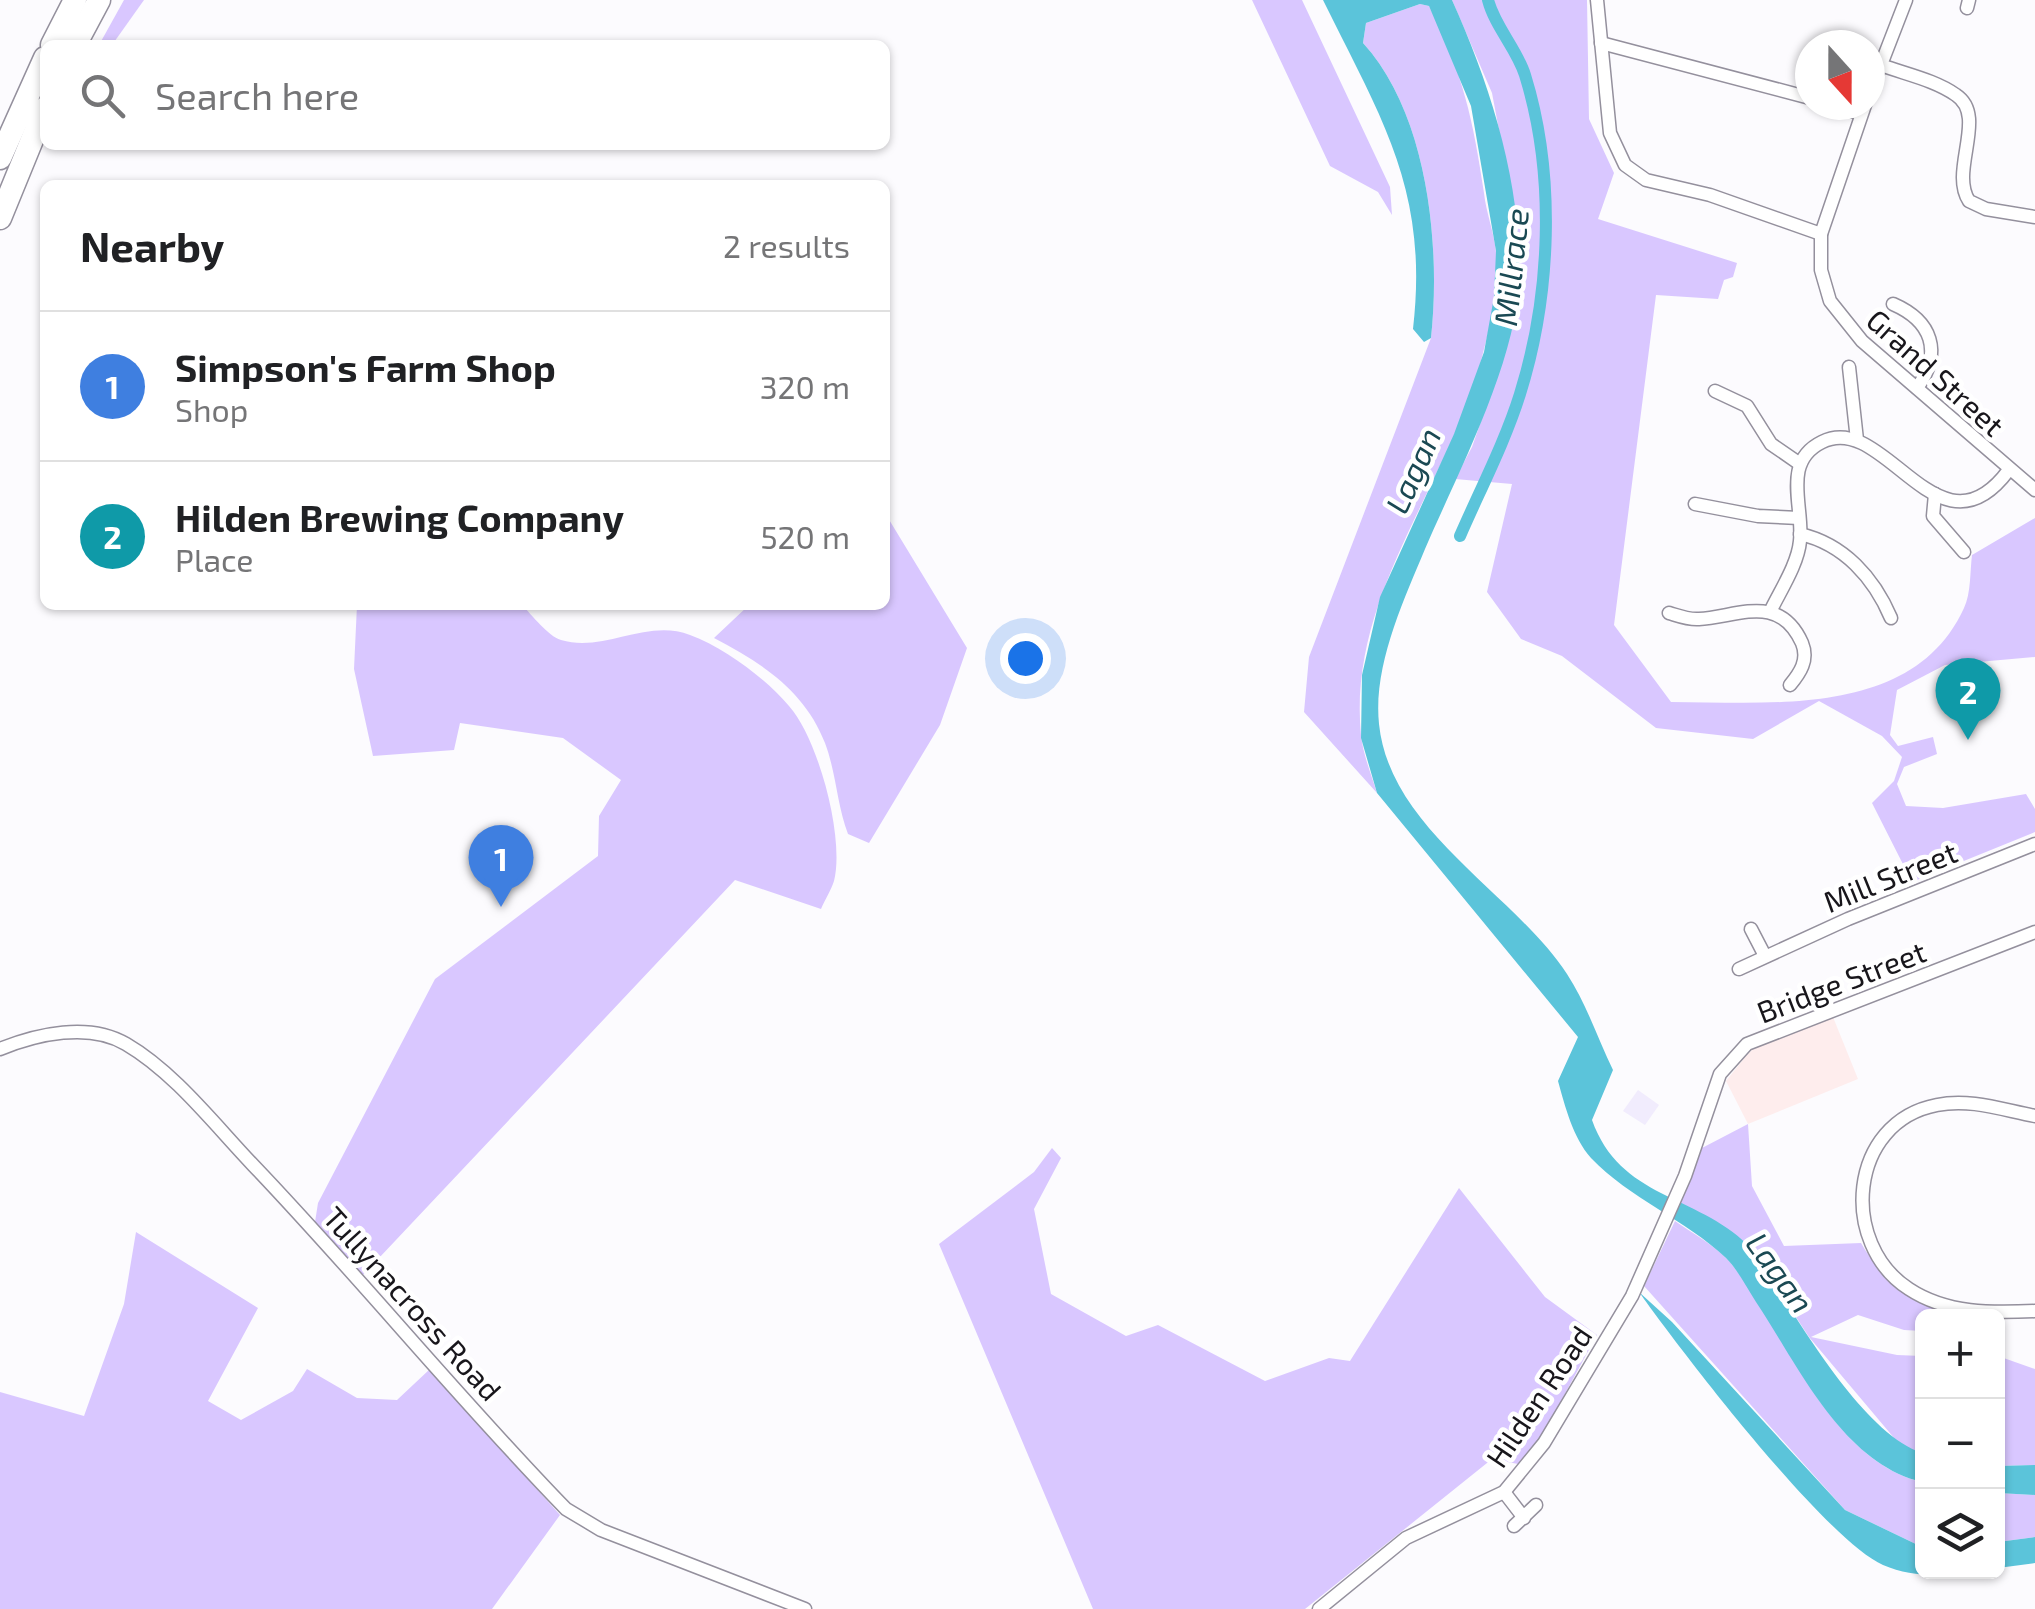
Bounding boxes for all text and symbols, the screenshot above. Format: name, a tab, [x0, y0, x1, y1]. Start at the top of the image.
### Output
north arrow	[1795, 30, 1885, 120]
search box	[40, 40, 890, 150]
icon: search	[75, 68, 130, 123]
text: Search here	[155, 72, 359, 118]
water label: Millrace	[1485, 206, 1535, 328]
text: Nearby	[80, 220, 224, 270]
text: 2 results	[723, 226, 850, 264]
street label: Grand Street	[1860, 301, 2012, 443]
text: Simpson's Farm Shop	[175, 344, 556, 390]
text: 1	[106, 367, 119, 405]
text: 320 m	[760, 367, 850, 405]
text: Shop	[175, 390, 248, 428]
water label: Lagan	[1376, 421, 1449, 519]
text: Hilden Brewing Company	[175, 494, 624, 540]
text: 2	[103, 517, 122, 555]
text: 520 m	[760, 517, 850, 555]
text: Place	[175, 540, 254, 578]
your location	[1000, 633, 1051, 684]
pin: 2	[1936, 658, 2000, 740]
pin: 1	[468, 824, 534, 907]
street label: Mill Street	[1818, 833, 1962, 919]
street label: Bridge Street	[1751, 932, 1931, 1030]
street label: Tullynacross Road	[317, 1199, 509, 1407]
water label: Lagan	[1738, 1225, 1823, 1320]
map controls	[1915, 1309, 2005, 1579]
button: +	[1915, 1309, 2005, 1399]
street label: Hilden Road	[1478, 1318, 1598, 1474]
button: −	[1915, 1399, 2005, 1489]
button: layers	[1915, 1489, 2005, 1579]

